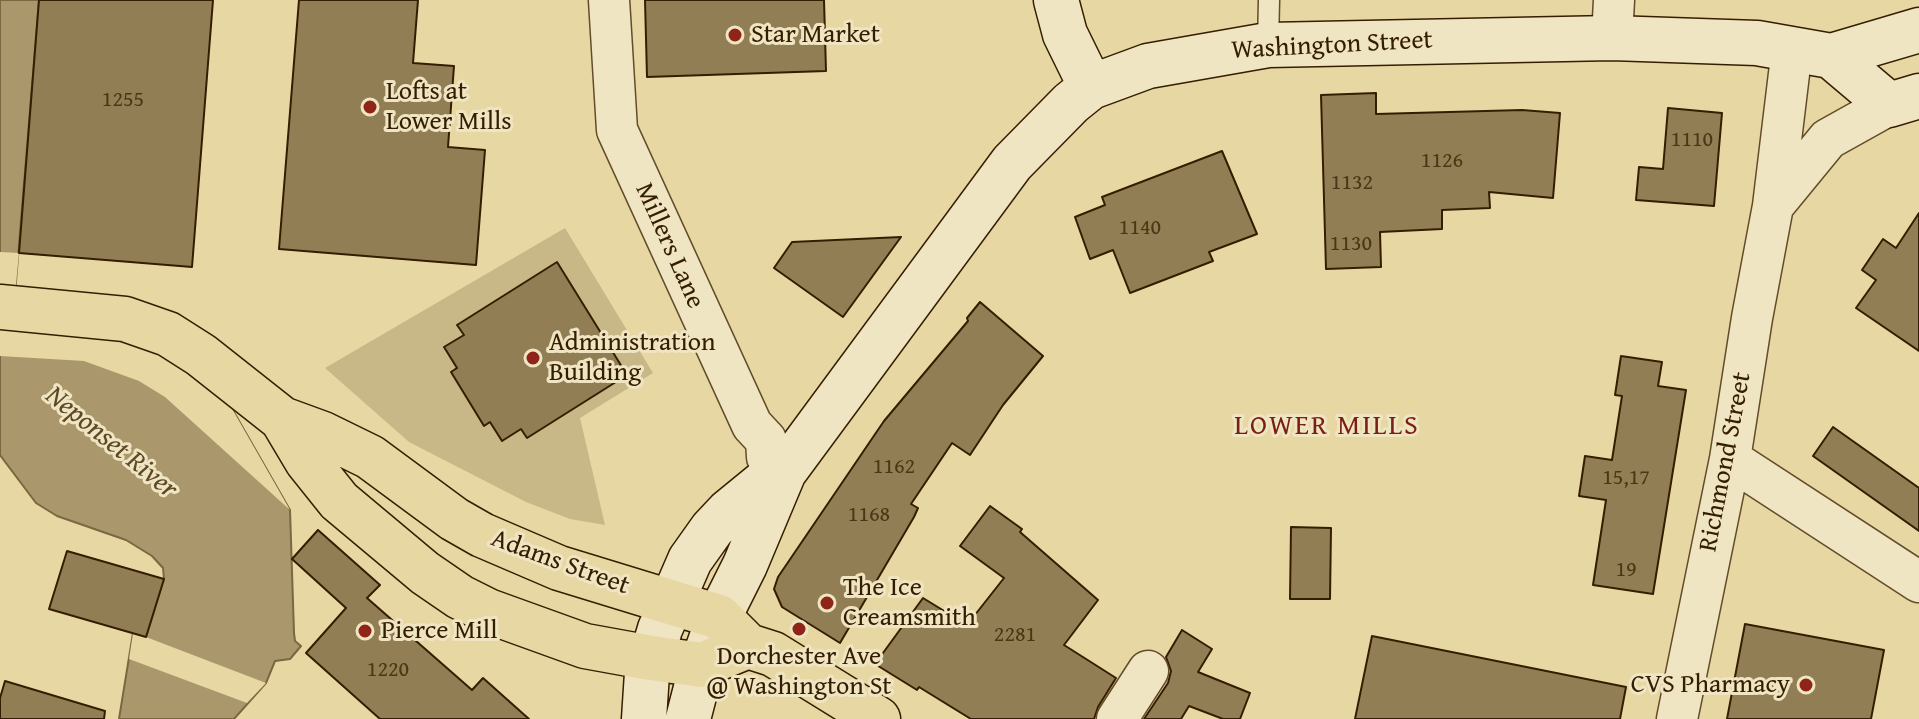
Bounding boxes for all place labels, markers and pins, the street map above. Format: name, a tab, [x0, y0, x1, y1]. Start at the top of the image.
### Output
place label: Star Market	[751, 19, 880, 51]
marker: Star Market	[726, 26, 744, 44]
place label: Lofts at Lower Mills	[386, 76, 512, 138]
marker: Lofts at Lower Mills	[361, 98, 379, 116]
place label: Administration Building	[549, 327, 716, 388]
marker: Administration Building	[524, 349, 542, 367]
place label: The Ice Creamsmith	[843, 572, 976, 634]
marker: The Ice Creamsmith	[818, 594, 836, 612]
place label: Pierce Mill	[381, 615, 497, 647]
marker: Dorchester Ave @ Washington St	[790, 620, 808, 638]
marker: Pierce Mill	[356, 622, 374, 640]
place label: Dorchester Ave @ Washington St	[706, 641, 892, 702]
place label: CVS Pharmacy	[1631, 669, 1790, 701]
marker: CVS Pharmacy	[1797, 676, 1815, 694]

